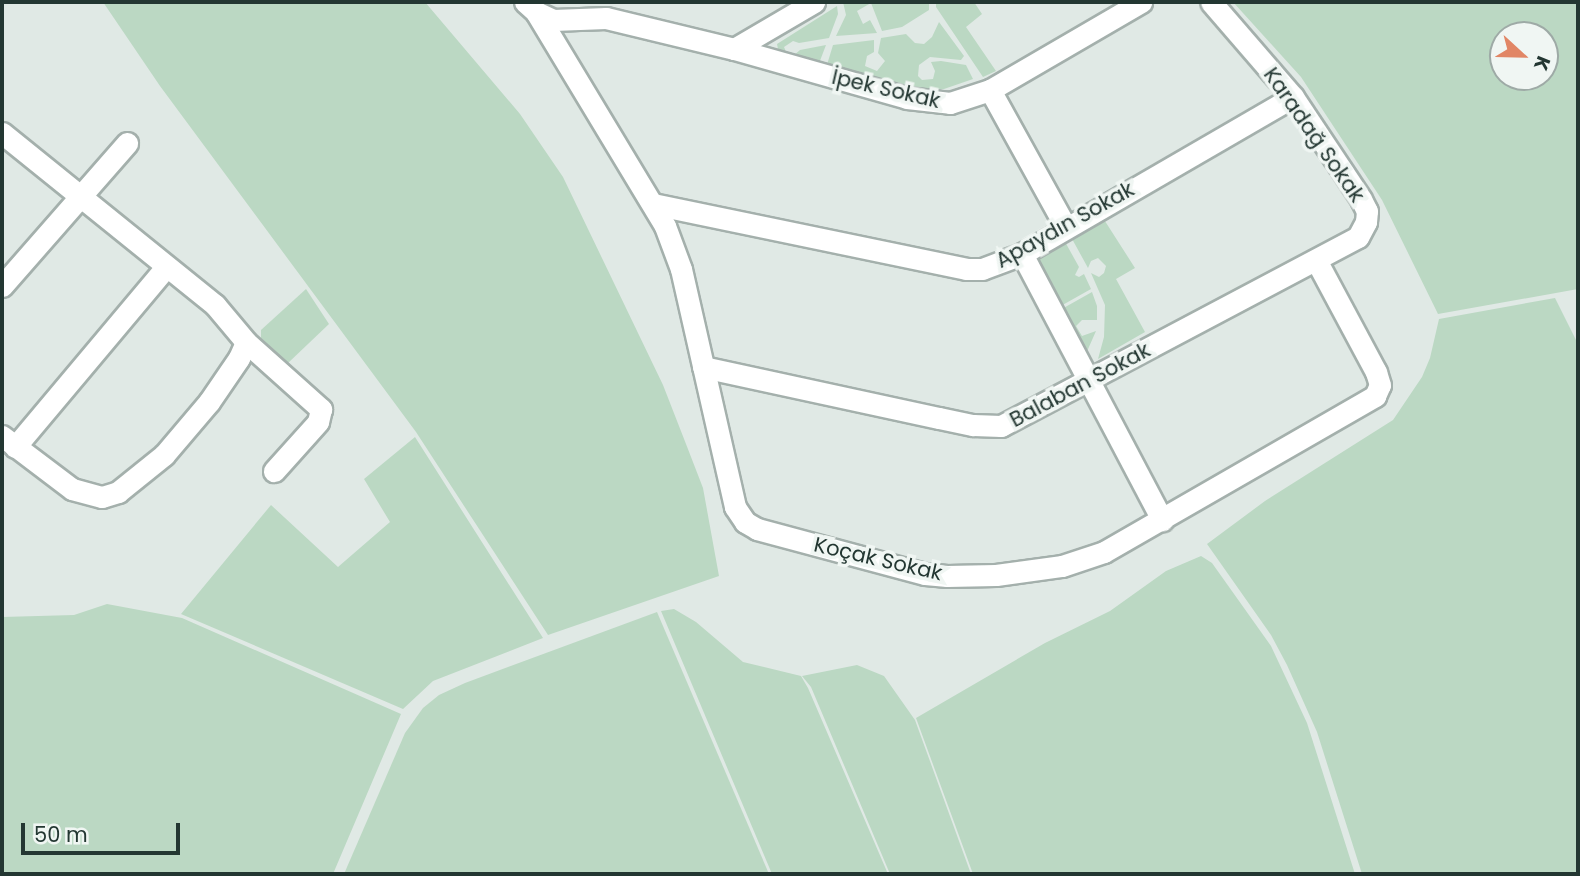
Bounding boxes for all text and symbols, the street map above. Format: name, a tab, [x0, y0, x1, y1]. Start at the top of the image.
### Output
north arrow	[1489, 21, 1559, 91]
text: K	[1527, 52, 1557, 75]
street label: Karadağ Sokak	[1258, 63, 1370, 207]
street label: İpek Sokak	[829, 64, 943, 114]
street label: Apaydın Sokak	[991, 177, 1139, 273]
street label: Balaban Sokak	[1005, 337, 1155, 433]
street label: Koçak Sokak	[811, 532, 945, 586]
scale bar	[24, 810, 184, 854]
text: 50 m	[34, 820, 88, 849]

